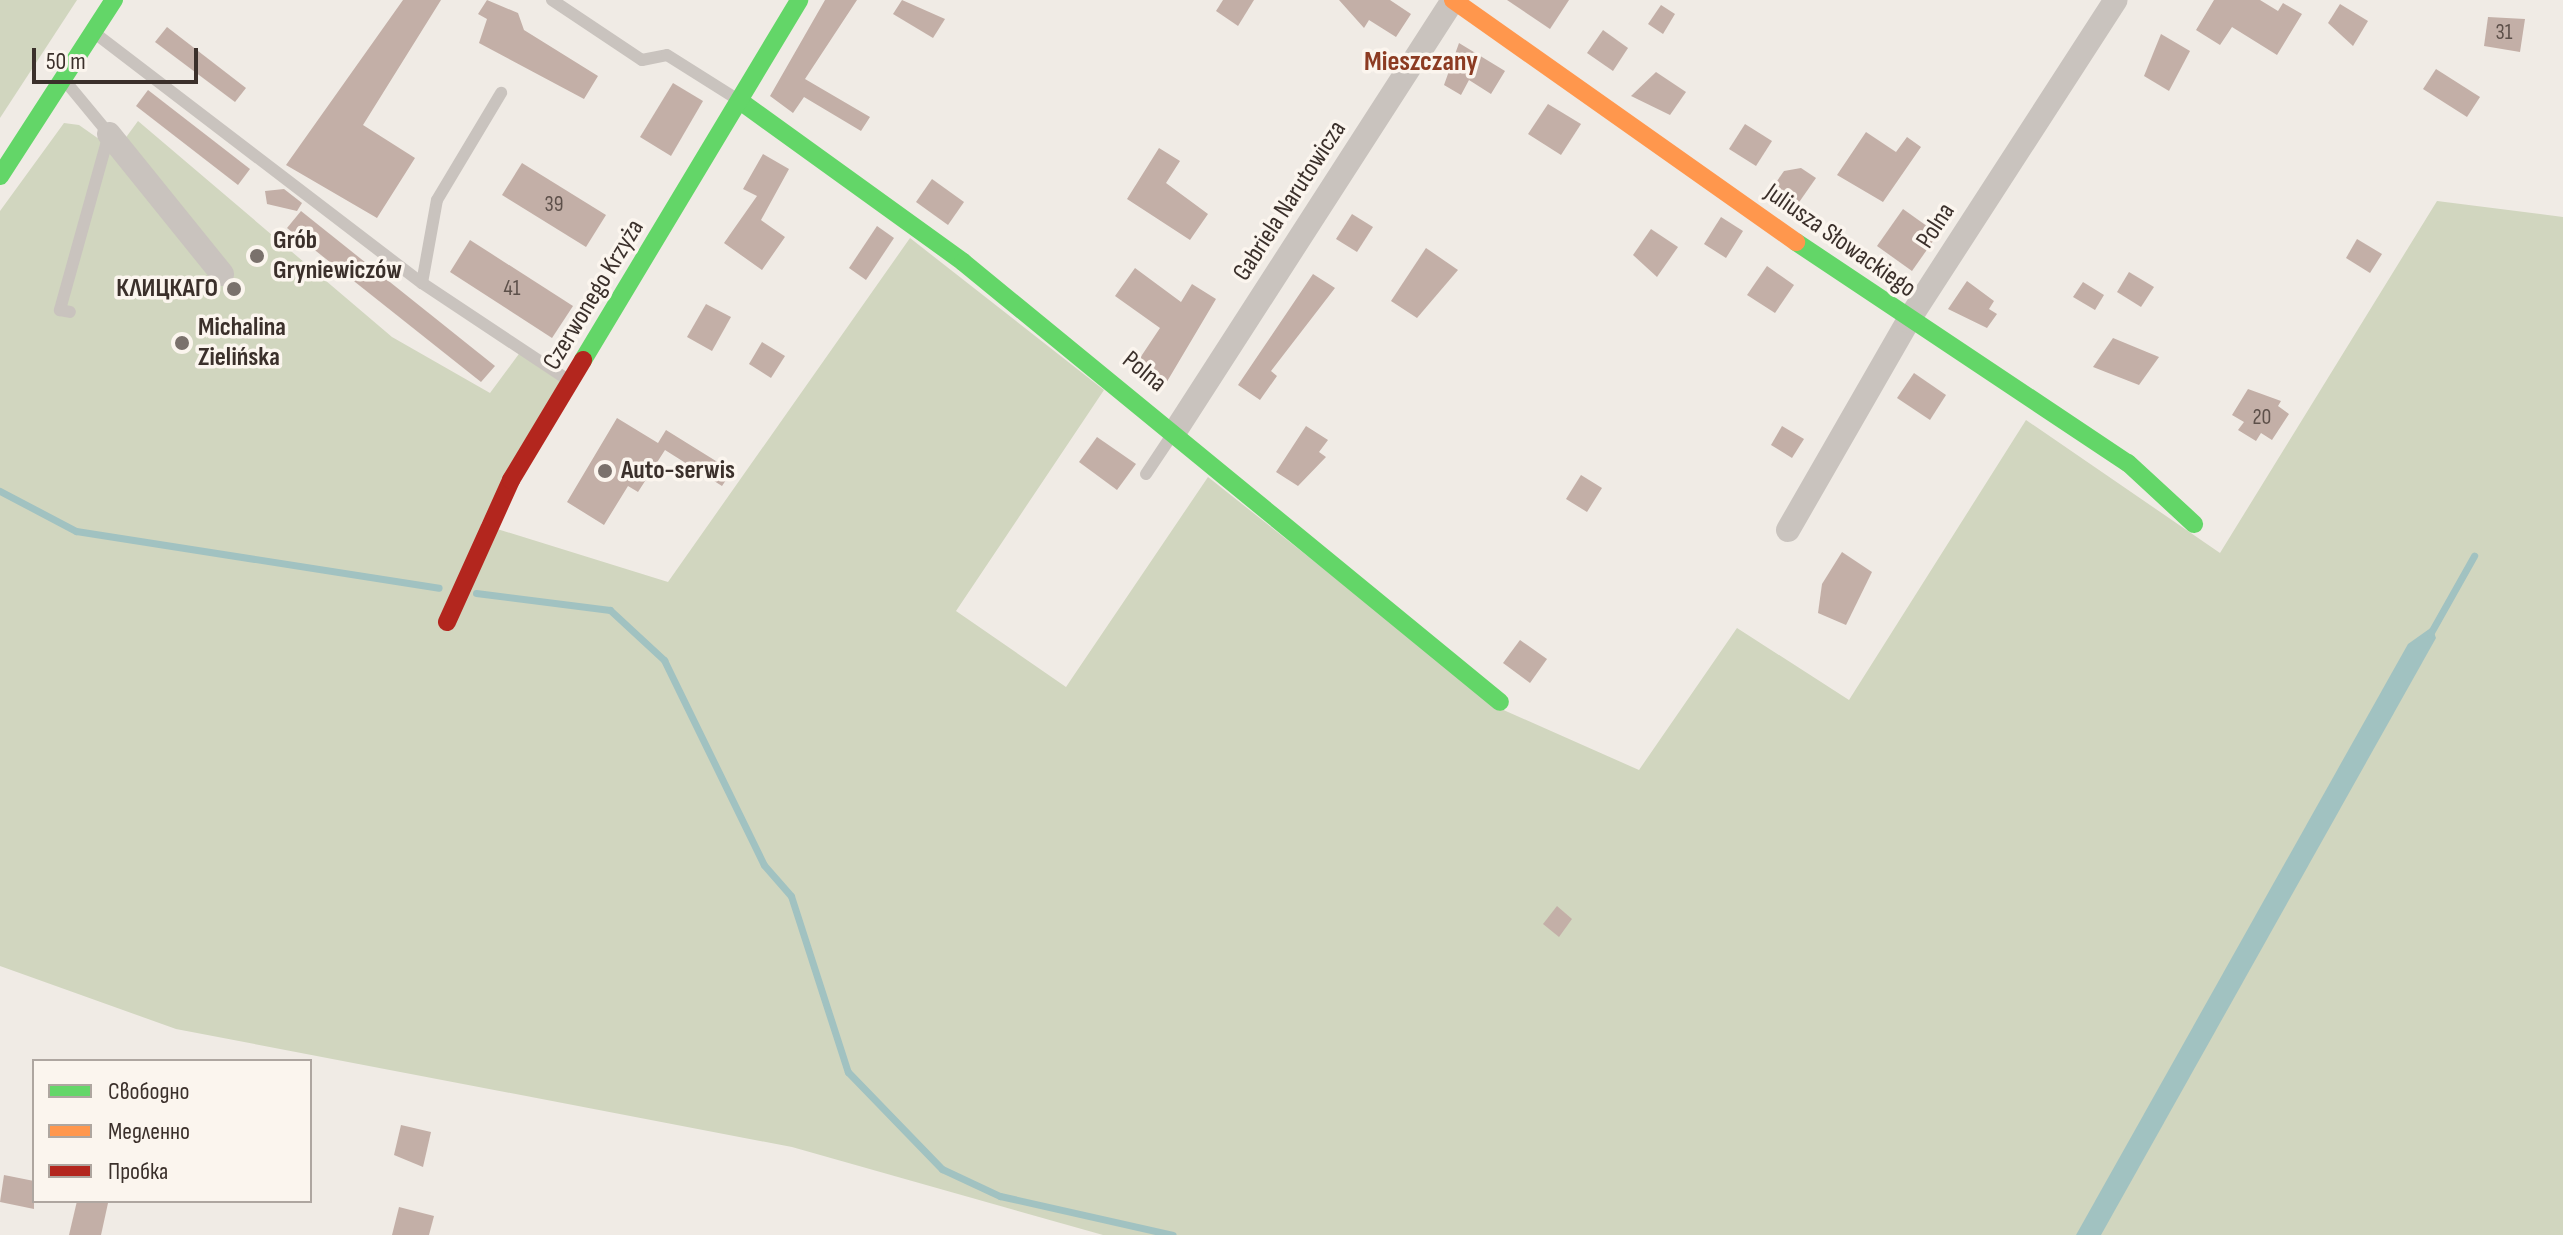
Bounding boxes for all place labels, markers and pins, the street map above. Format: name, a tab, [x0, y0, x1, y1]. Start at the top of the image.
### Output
place label: Grób Gryniewiczów	[273, 225, 402, 286]
marker: Grób Gryniewiczów	[248, 247, 266, 265]
place label: КЛИЦКАГО	[116, 273, 218, 305]
marker: КЛИЦКАГО	[225, 280, 243, 298]
place label: Michalina Zielińska	[198, 312, 286, 374]
marker: Michalina Zielińska	[173, 334, 191, 352]
place label: Auto-serwis	[621, 455, 735, 487]
marker: Auto-serwis	[596, 462, 614, 480]

